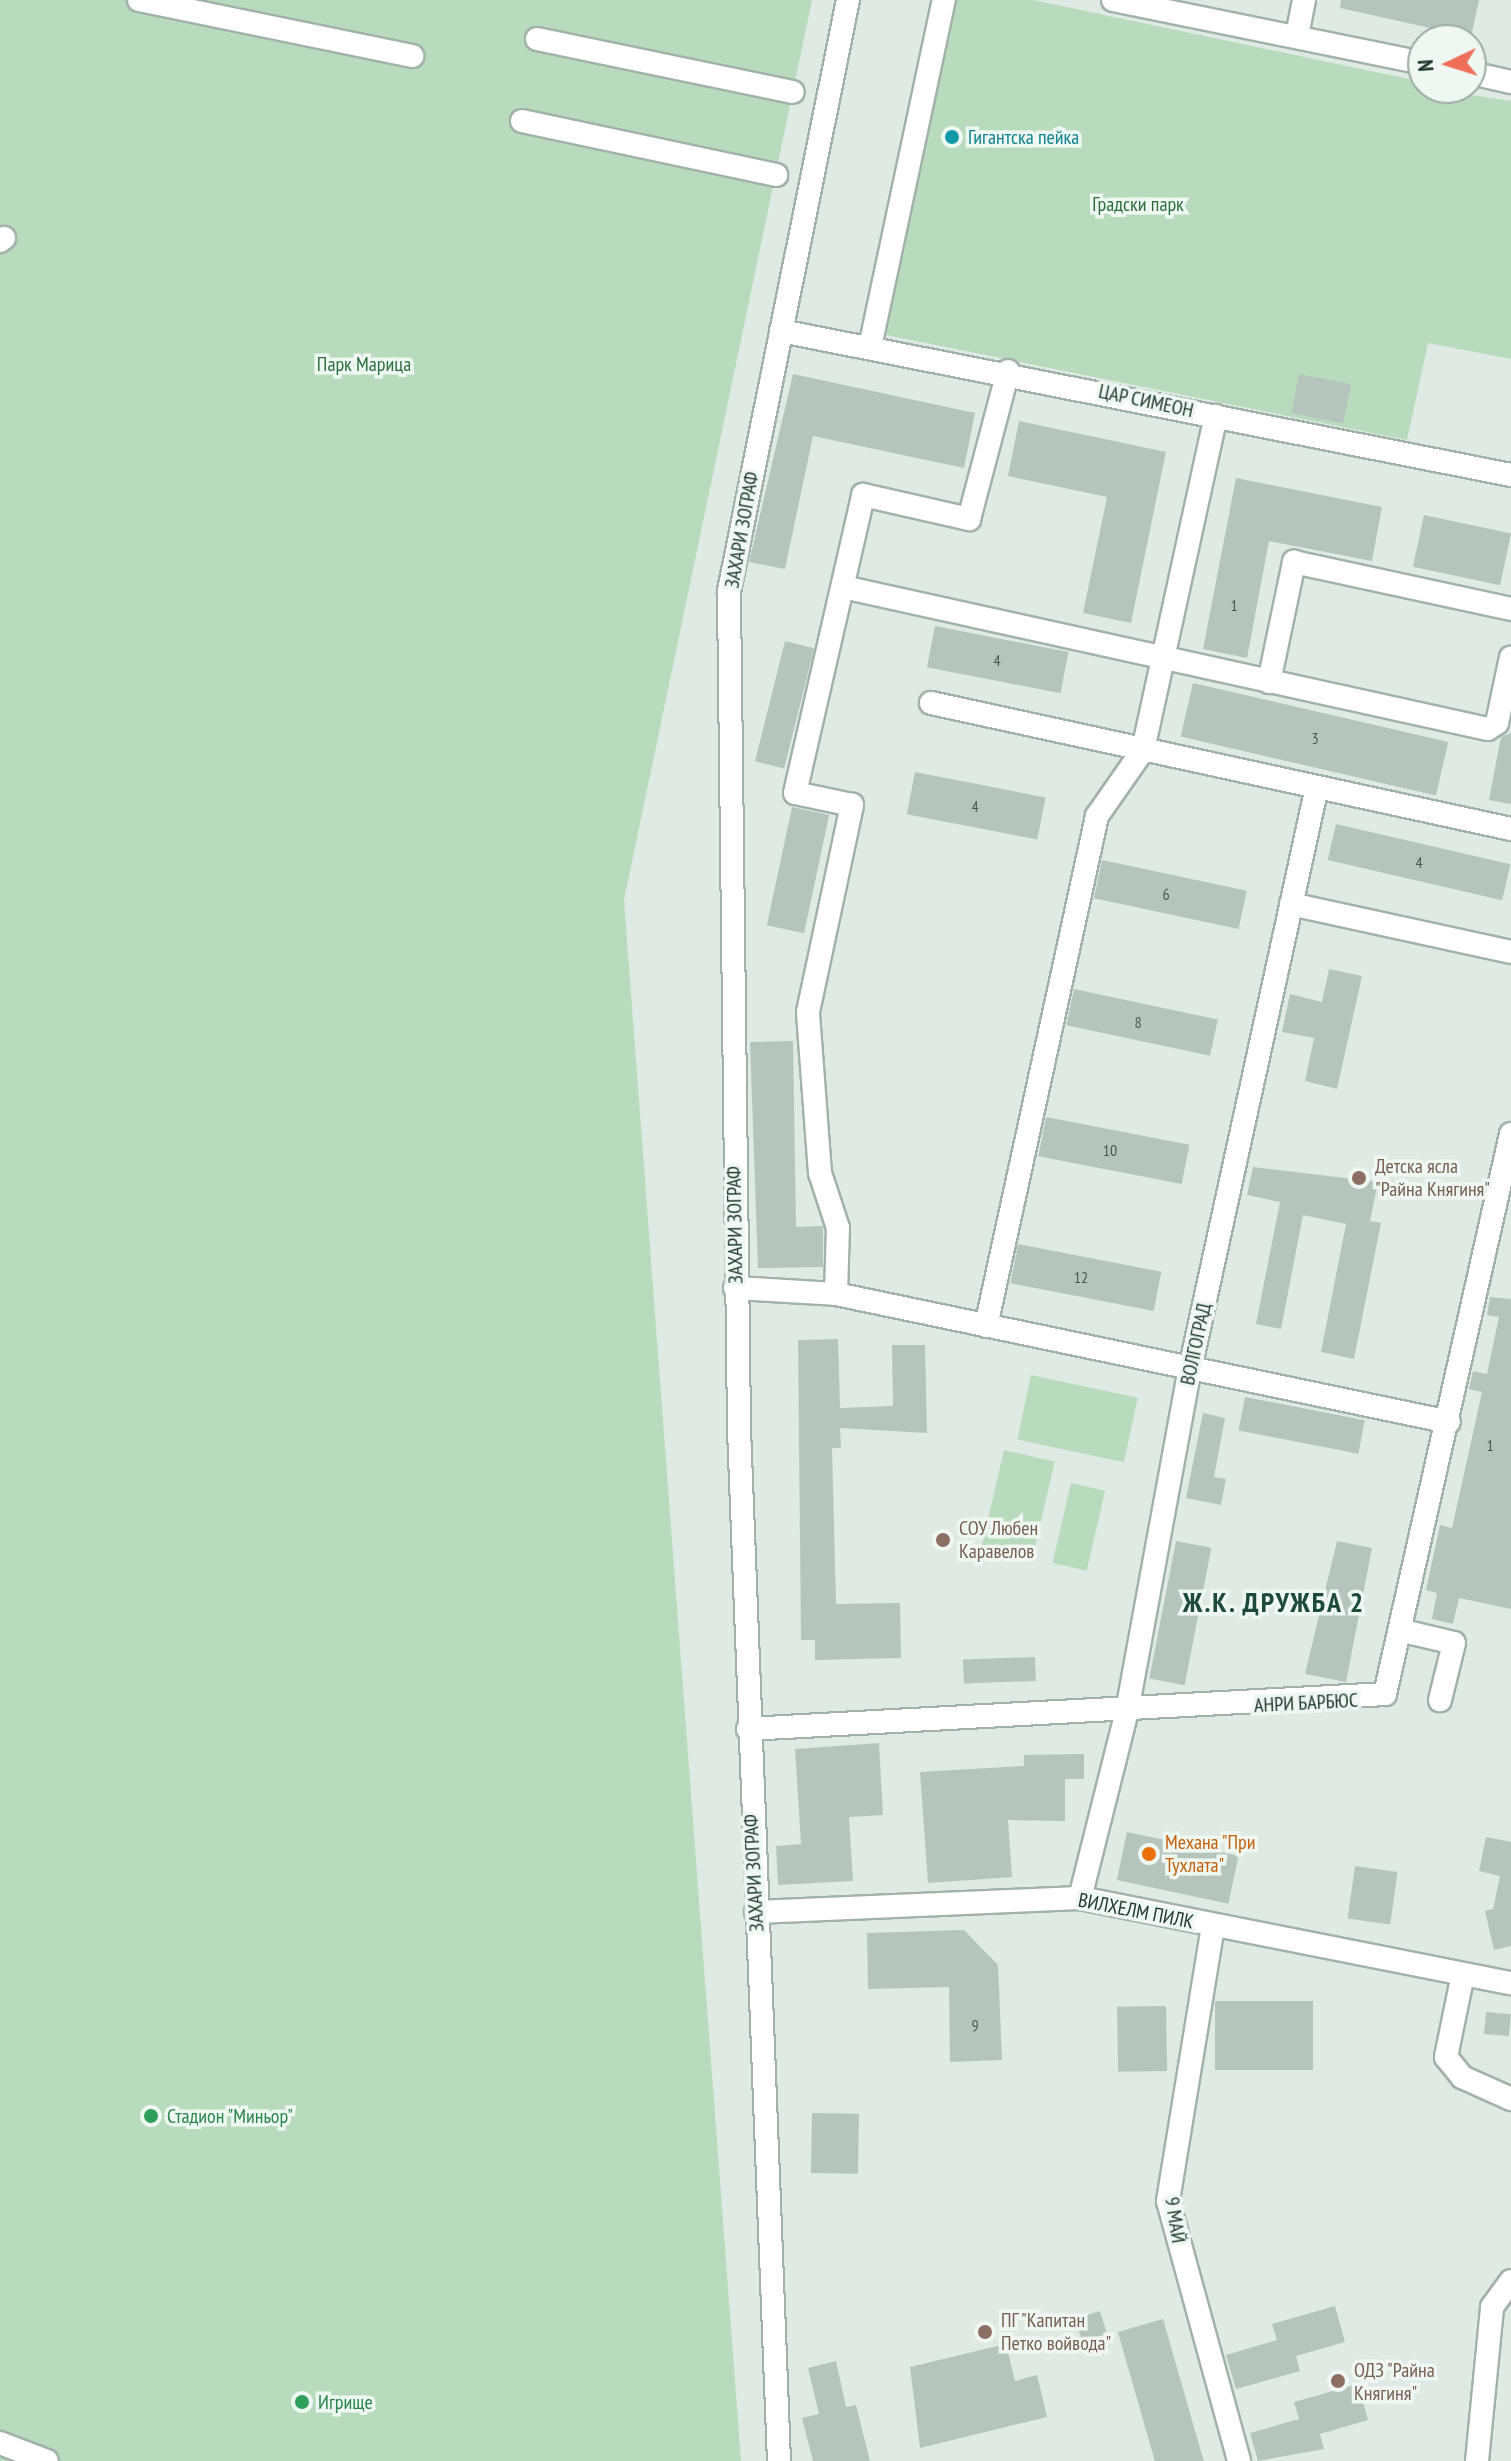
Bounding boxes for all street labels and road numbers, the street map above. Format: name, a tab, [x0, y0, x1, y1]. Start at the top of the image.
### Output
street label: ЦАР СИМЕОН	[1096, 379, 1196, 423]
street label: ЗАХАРИ ЗОГРАФ	[720, 470, 764, 590]
street label: ЗАХАРИ ЗОГРАФ	[722, 1166, 748, 1284]
street label: ВОЛГОГРАД	[1176, 1301, 1216, 1387]
street label: АНРИ БАРБЮС	[1253, 1688, 1359, 1718]
street label: ЗАХАРИ ЗОГРАФ	[739, 1814, 769, 1932]
street label: ВИЛХЕЛМ ПИЛК	[1076, 1888, 1196, 1934]
street label: 9 МАЙ	[1160, 2195, 1190, 2245]

